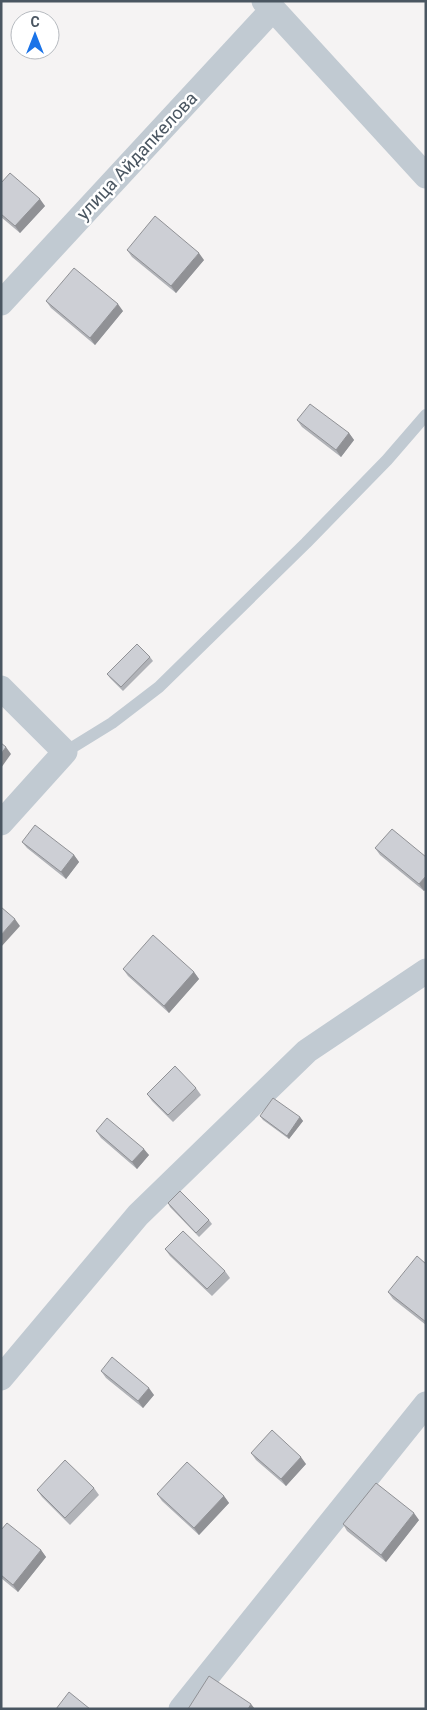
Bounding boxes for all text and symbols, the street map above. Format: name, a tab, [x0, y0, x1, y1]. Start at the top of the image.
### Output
north arrow	[10, 10, 60, 60]
text: С	[30, 14, 40, 30]
street label: улица Айдапкелова	[72, 87, 201, 224]

